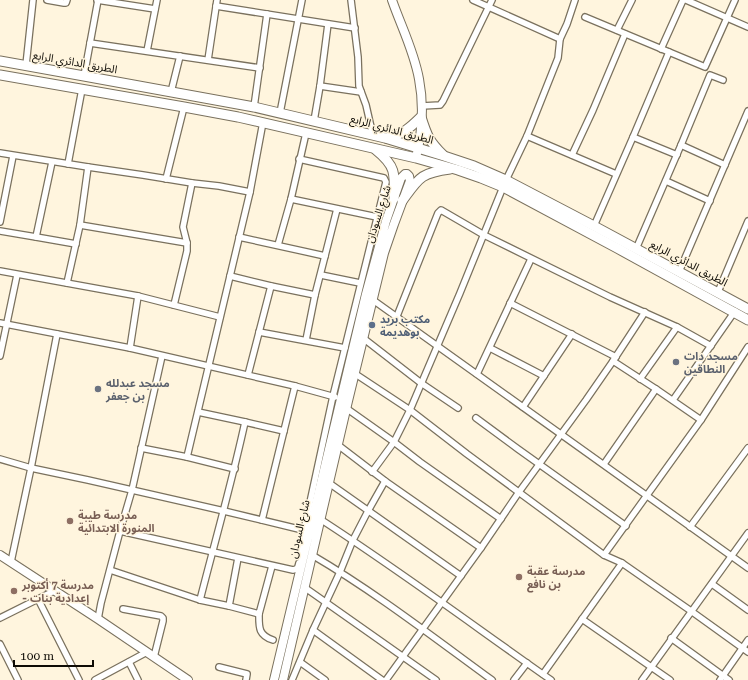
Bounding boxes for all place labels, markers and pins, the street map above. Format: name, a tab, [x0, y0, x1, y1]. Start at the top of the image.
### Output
place label: مكتب بريد بوهديمة	[380, 313, 430, 339]
marker: مكتب بريد بوهديمة	[367, 320, 377, 330]
place label: مسجد دات النطاقين	[684, 350, 738, 376]
marker: مسجد دات النطاقين	[671, 357, 681, 367]
place label: مسجد عبدلله بن جعفر	[105, 377, 170, 403]
marker: مسجد عبدلله بن جعفر	[93, 384, 103, 394]
place label: مدرسة طيبة المنورة الابتدائية	[78, 509, 154, 535]
marker: مدرسة طيبة المنورة الابتدائية	[65, 516, 75, 526]
place label: مدرسة عقبة بن نافع	[527, 565, 586, 593]
marker: مدرسة عقبة بن نافع	[514, 572, 524, 582]
place label: مدرسة 7 أكتوبر - إعدادية بنات	[21, 578, 94, 605]
marker: مدرسة 7 أكتوبر - إعدادية بنات	[9, 586, 19, 596]

